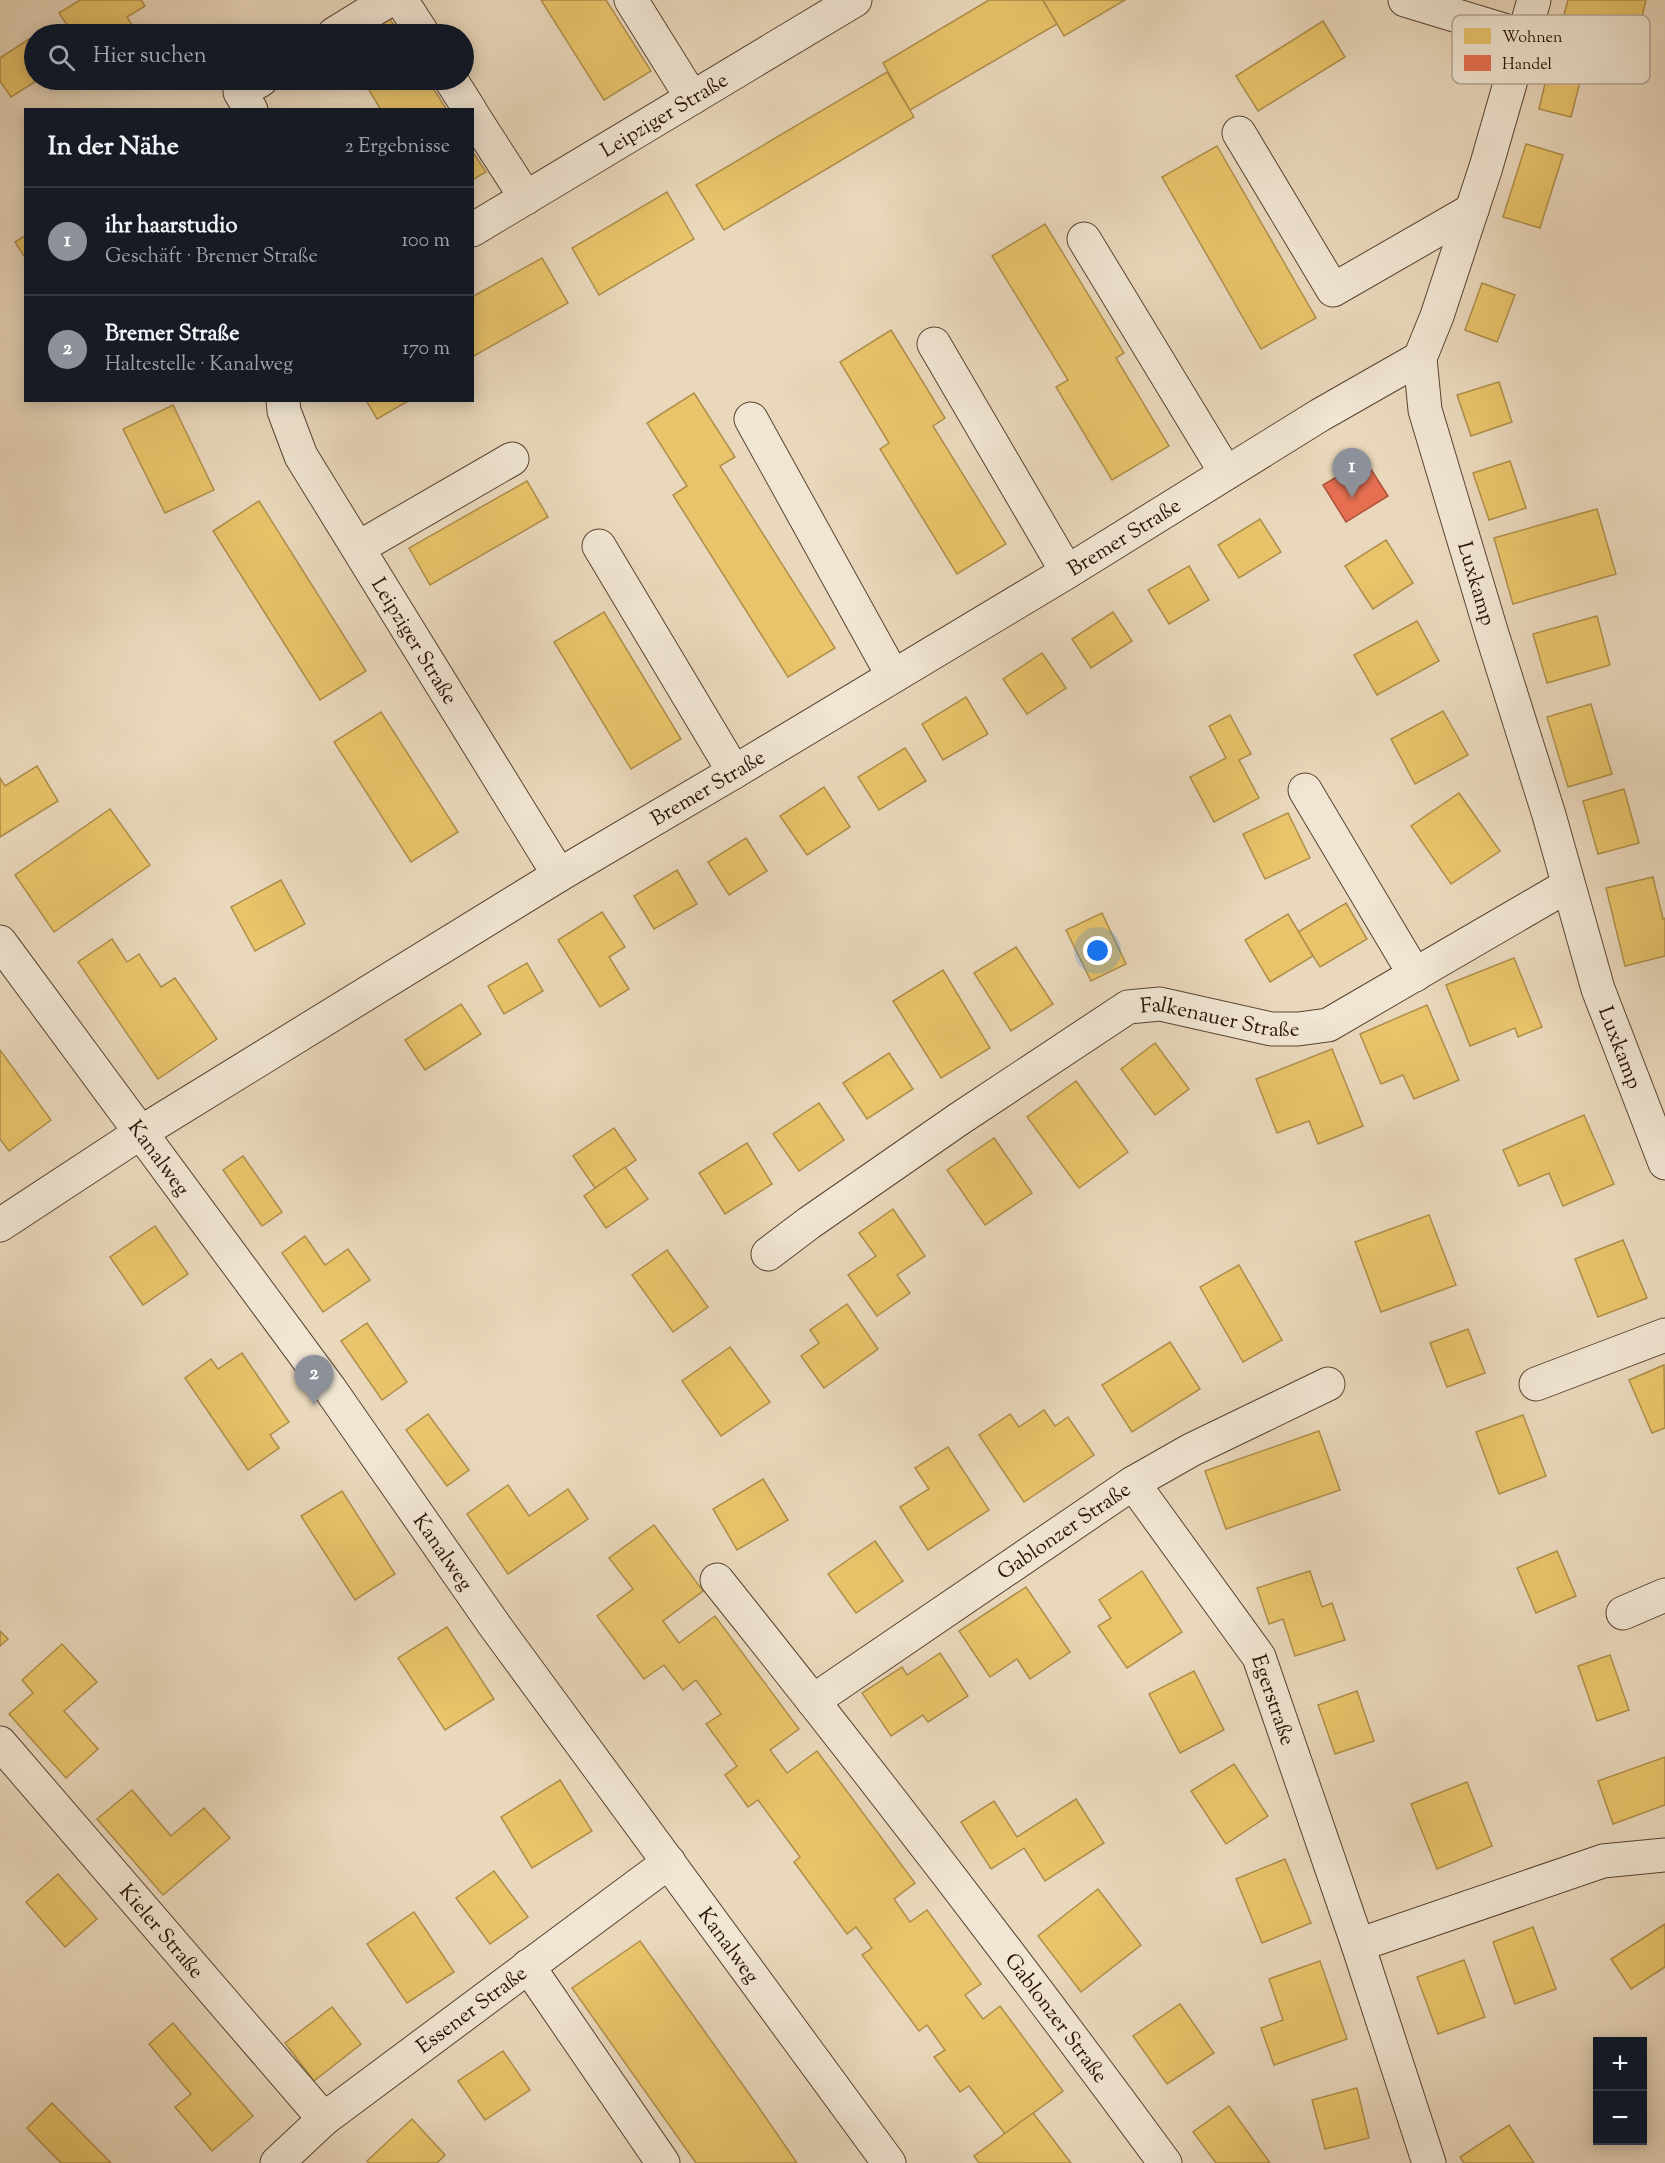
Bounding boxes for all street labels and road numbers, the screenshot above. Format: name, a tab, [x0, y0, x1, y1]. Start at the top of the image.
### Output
street label: Leipziger Straße	[596, 66, 735, 166]
street label: Bremer Straße	[1062, 492, 1187, 585]
street label: Luxkamp	[1448, 538, 1502, 629]
street label: Leipziger Straße	[362, 572, 464, 711]
street label: Bremer Straße	[646, 744, 772, 835]
street label: Falkenauer Straße	[1139, 991, 1299, 1046]
street label: Luxkamp	[1589, 1002, 1648, 1094]
street label: Kanalweg	[119, 1115, 196, 1203]
street label: Gablonzer Straße	[992, 1476, 1137, 1588]
street label: Kanalweg	[404, 1508, 479, 1598]
street label: Egerstraße	[1242, 1651, 1301, 1750]
street label: Kieler Straße	[111, 1878, 210, 1986]
street label: Kanalweg	[689, 1902, 765, 1990]
street label: Gablonzer Straße	[996, 1948, 1114, 2090]
street label: Essener Straße	[411, 1960, 534, 2062]

